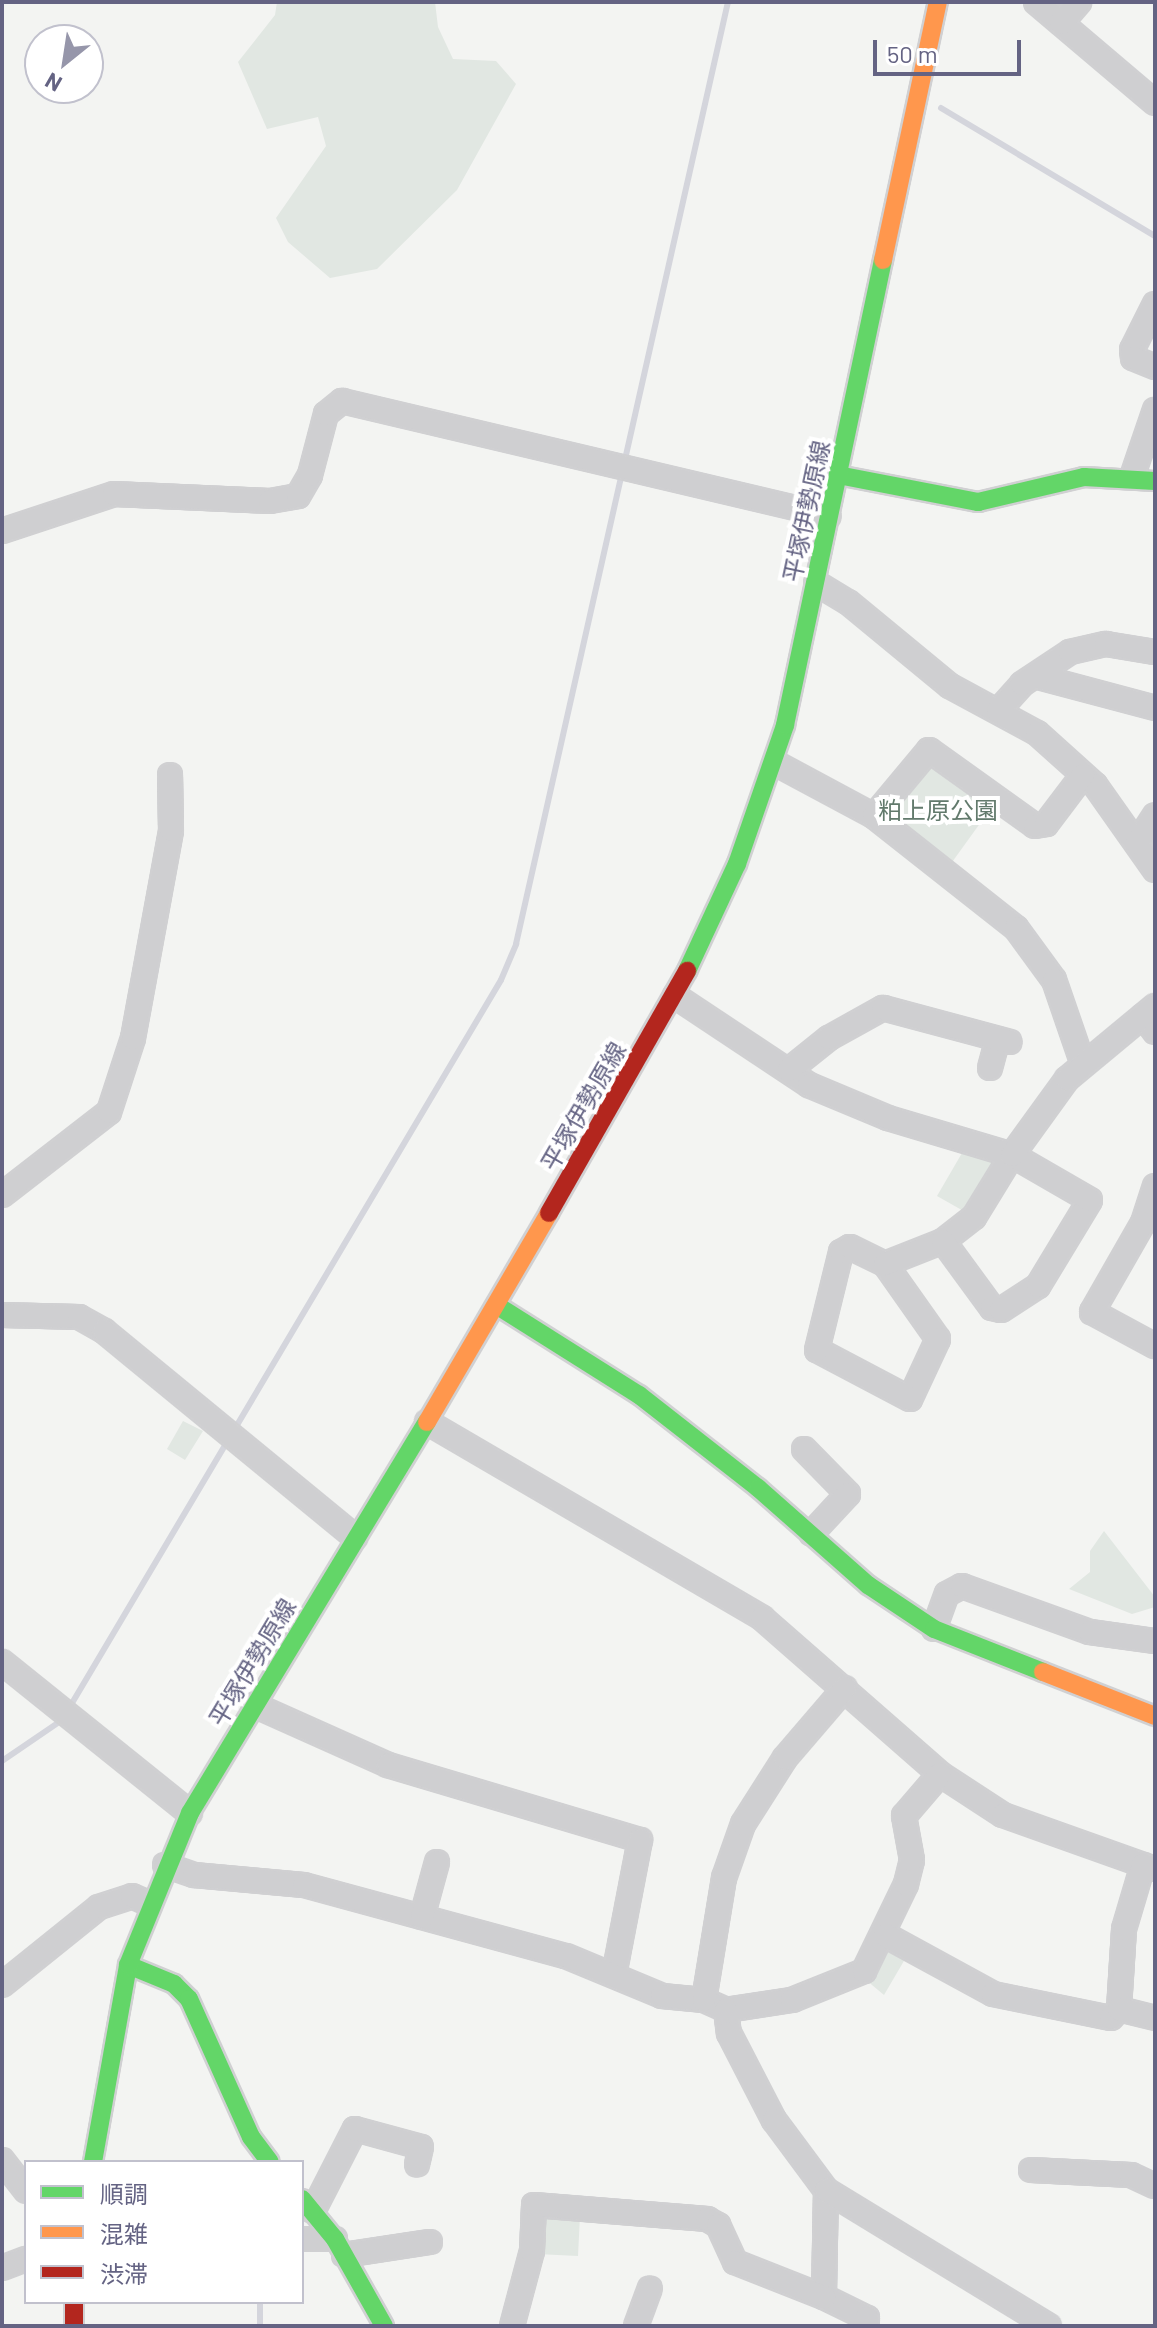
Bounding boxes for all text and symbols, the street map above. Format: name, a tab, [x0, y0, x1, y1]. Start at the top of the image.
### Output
north arrow	[24, 24, 104, 104]
scale bar	[877, 24, 1025, 74]
text: 50 m	[887, 39, 938, 68]
text: N	[40, 68, 66, 98]
street label: 平塚伊勢原線	[777, 438, 835, 584]
park label: 粕上原公園	[878, 796, 998, 824]
street label: 平塚伊勢原線	[535, 1036, 631, 1176]
street label: 平塚伊勢原線	[203, 1593, 301, 1731]
legend	[24, 2160, 304, 2304]
text: 順調	[100, 2179, 148, 2208]
text: 混雑	[100, 2219, 148, 2248]
text: 渋滞	[100, 2259, 148, 2288]

